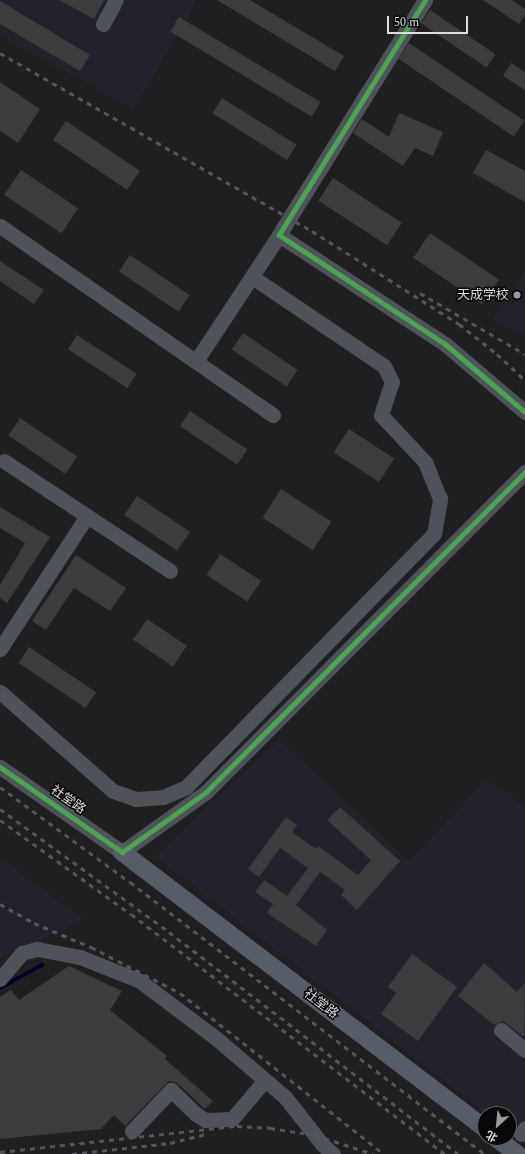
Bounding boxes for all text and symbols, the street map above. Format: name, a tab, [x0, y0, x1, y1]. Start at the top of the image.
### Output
scale bar	[389, 8, 470, 34]
text: 50 m	[394, 13, 419, 32]
place label: 天成学校	[457, 287, 509, 303]
marker: 天成学校	[512, 290, 522, 300]
street label: 社堂路	[48, 782, 88, 818]
street label: 社堂路	[301, 986, 341, 1022]
north arrow	[477, 1106, 517, 1146]
text: 北	[483, 1126, 501, 1146]

